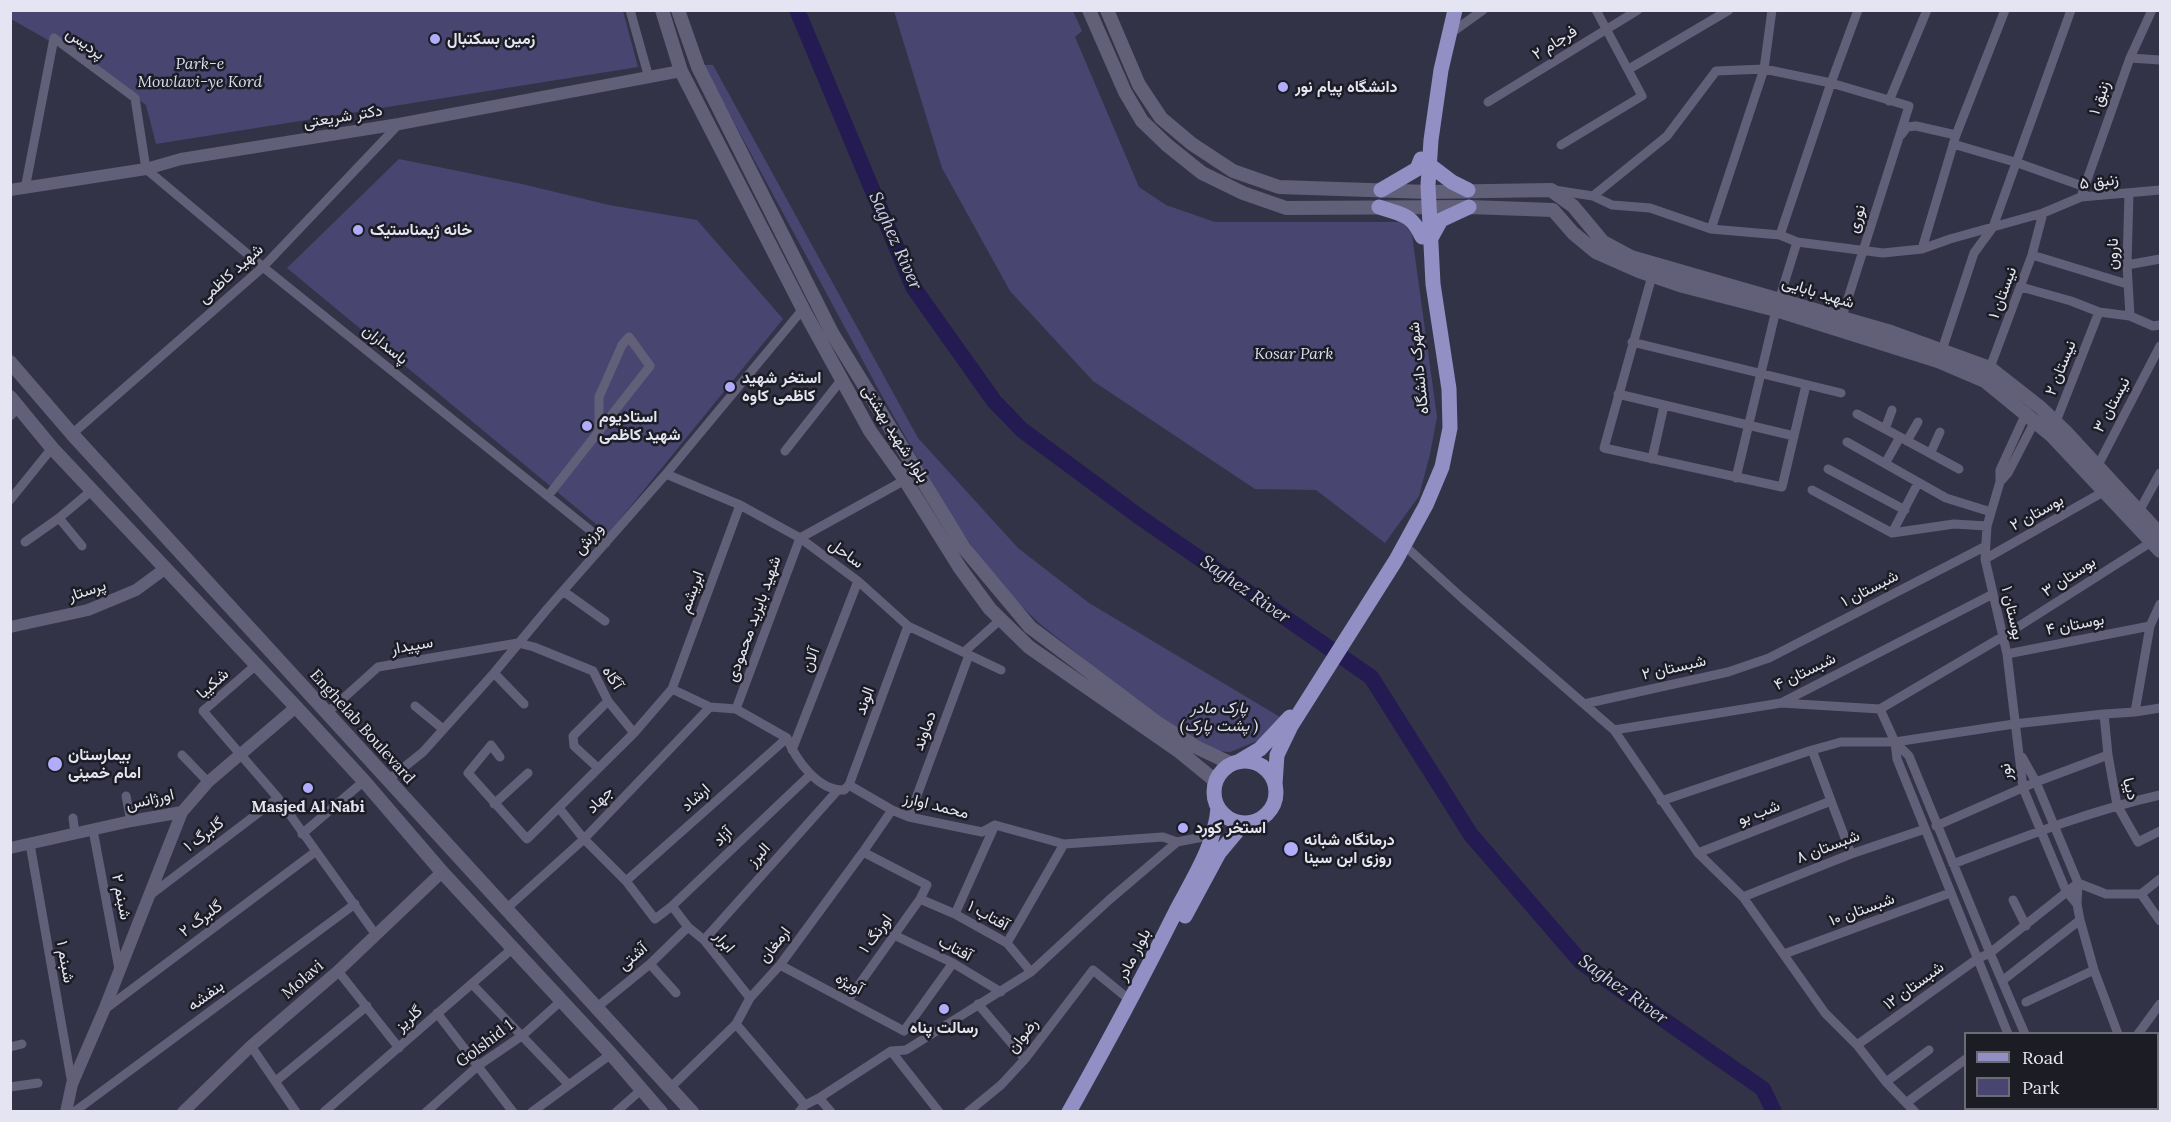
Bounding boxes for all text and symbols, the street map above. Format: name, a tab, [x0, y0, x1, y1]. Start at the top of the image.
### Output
street label: فرجام ۲	[1529, 22, 1581, 64]
street label: پردیس	[62, 24, 108, 64]
place label: زمین بسکتبال	[447, 29, 535, 49]
marker: زمین بسکتبال	[428, 32, 442, 46]
park label: Park-e Mowlavi-ye Kord	[138, 54, 262, 92]
place label: دانشگاه پیام نور	[1295, 77, 1398, 97]
street label: زنبق ۱	[2085, 78, 2115, 118]
marker: دانشگاه پیام نور	[1276, 80, 1290, 94]
street label: دکتر شریعتی	[302, 101, 384, 133]
street label: زنبق ۵	[2078, 170, 2120, 194]
water label: Saghez River	[864, 189, 926, 293]
street label: نوری	[1844, 203, 1870, 235]
place label: خانه ژیمناستیک	[370, 220, 472, 240]
marker: خانه ژیمناستیک	[351, 223, 365, 237]
street label: نارون	[2103, 238, 2123, 270]
street label: شهید کاظمی	[195, 240, 267, 308]
street label: نیستان ۱	[1985, 264, 2021, 322]
street label: شهید بابایی	[1780, 273, 1856, 313]
street label: پاسداران	[358, 321, 412, 369]
street label: شهرک دانشگاه	[1405, 321, 1433, 415]
street label: نیستان ۲	[2041, 338, 2081, 398]
park label: Kosar Park	[1254, 344, 1334, 364]
place label: استخر شهید کاظمی کاوه	[742, 368, 821, 406]
street label: نیستان ۳	[2089, 374, 2135, 436]
marker: استخر شهید کاظمی کاوه	[723, 380, 737, 394]
street label: بلوار شهید بهشتی	[857, 382, 933, 486]
place label: استادیوم شهید کاظمی	[599, 407, 681, 445]
marker: استادیوم شهید کاظمی	[580, 419, 594, 433]
street label: بوستان ۲	[2007, 491, 2067, 535]
street label: ورزش	[570, 519, 608, 559]
street label: ساحل	[825, 535, 867, 573]
water label: Saghez River	[1196, 551, 1294, 629]
street label: بوستان ۳	[2038, 553, 2100, 601]
street label: شهید بایزید محمودی	[722, 554, 786, 684]
street label: شبستان ۱	[1838, 566, 1902, 612]
street label: ابریشم	[676, 568, 708, 616]
street label: پرستار	[66, 576, 108, 606]
street label: بوستان ۱	[1997, 584, 2027, 642]
street label: بوستان ۴	[2044, 610, 2106, 640]
street label: سپیدار	[389, 633, 435, 659]
street label: آلان	[798, 645, 824, 675]
street label: شبستان ۴	[1771, 649, 1839, 695]
street label: شبستان ۲	[1640, 651, 1708, 685]
street label: آگاه	[597, 663, 627, 693]
street label: شکیبا	[193, 665, 233, 703]
street label: Enghelab Boulevard	[305, 666, 419, 788]
street label: الوند	[851, 684, 879, 718]
park label: پارک مادر (پشت پارک )	[1180, 698, 1258, 736]
street label: دماوند	[909, 709, 941, 753]
place label: بیمارستان امام خمینی	[68, 745, 141, 783]
marker: بیمارستان امام خمینی	[46, 755, 64, 773]
street label: نور	[1995, 762, 2017, 782]
street label: دیبا	[2118, 776, 2142, 802]
street label: ارشاد	[678, 780, 714, 816]
marker: Masjed Al Nabi	[301, 781, 315, 795]
street label: جهاد	[582, 782, 618, 818]
street label: اورژانس	[124, 785, 176, 815]
street label: محمد اوارز	[901, 789, 971, 823]
street label: شب بو	[1735, 796, 1783, 830]
place label: Masjed Al Nabi	[251, 797, 365, 817]
street label: گلبرگ ۱	[180, 814, 228, 856]
place label: استخر کورد	[1195, 818, 1266, 838]
marker: استخر کورد	[1176, 821, 1190, 835]
street label: آزاد	[709, 823, 737, 851]
street label: شبستان ۸	[1794, 826, 1862, 868]
place label: درمانگاه شبانه روزی ابن سینا	[1304, 830, 1395, 868]
street label: البرز	[743, 839, 775, 871]
marker: درمانگاه شبانه روزی ابن سینا	[1282, 840, 1300, 858]
street label: شبنم ۲	[107, 872, 135, 922]
street label: شبستان ۱۰	[1827, 889, 1897, 931]
street label: گلبرگ ۲	[176, 897, 226, 941]
street label: آفتاب ۱	[964, 897, 1012, 935]
street label: اورنگ ۱	[855, 911, 897, 957]
street label: ارمغان	[755, 923, 795, 967]
street label: بلوار مادر	[1113, 926, 1155, 984]
street label: ابرار	[709, 927, 739, 957]
street label: آفتاب	[935, 932, 975, 966]
street label: شبنم ۱	[52, 939, 78, 985]
street label: آشتی	[614, 939, 652, 975]
water label: Saghez River	[1574, 950, 1672, 1030]
street label: Molavi	[278, 957, 328, 1003]
street label: شبستان ۱۲	[1880, 958, 1948, 1014]
street label: آویژه	[832, 969, 866, 999]
street label: بنفشه	[184, 977, 228, 1015]
street label: گلریز	[391, 1002, 427, 1036]
marker: رسالت پناه	[937, 1002, 951, 1016]
street label: رضوان	[1003, 1015, 1043, 1057]
street label: Golshid 1	[452, 1016, 518, 1072]
place label: رسالت پناه	[910, 1018, 978, 1038]
legend	[1964, 1032, 2159, 1110]
text: Road	[2022, 1046, 2064, 1069]
text: Park	[2022, 1076, 2059, 1099]

